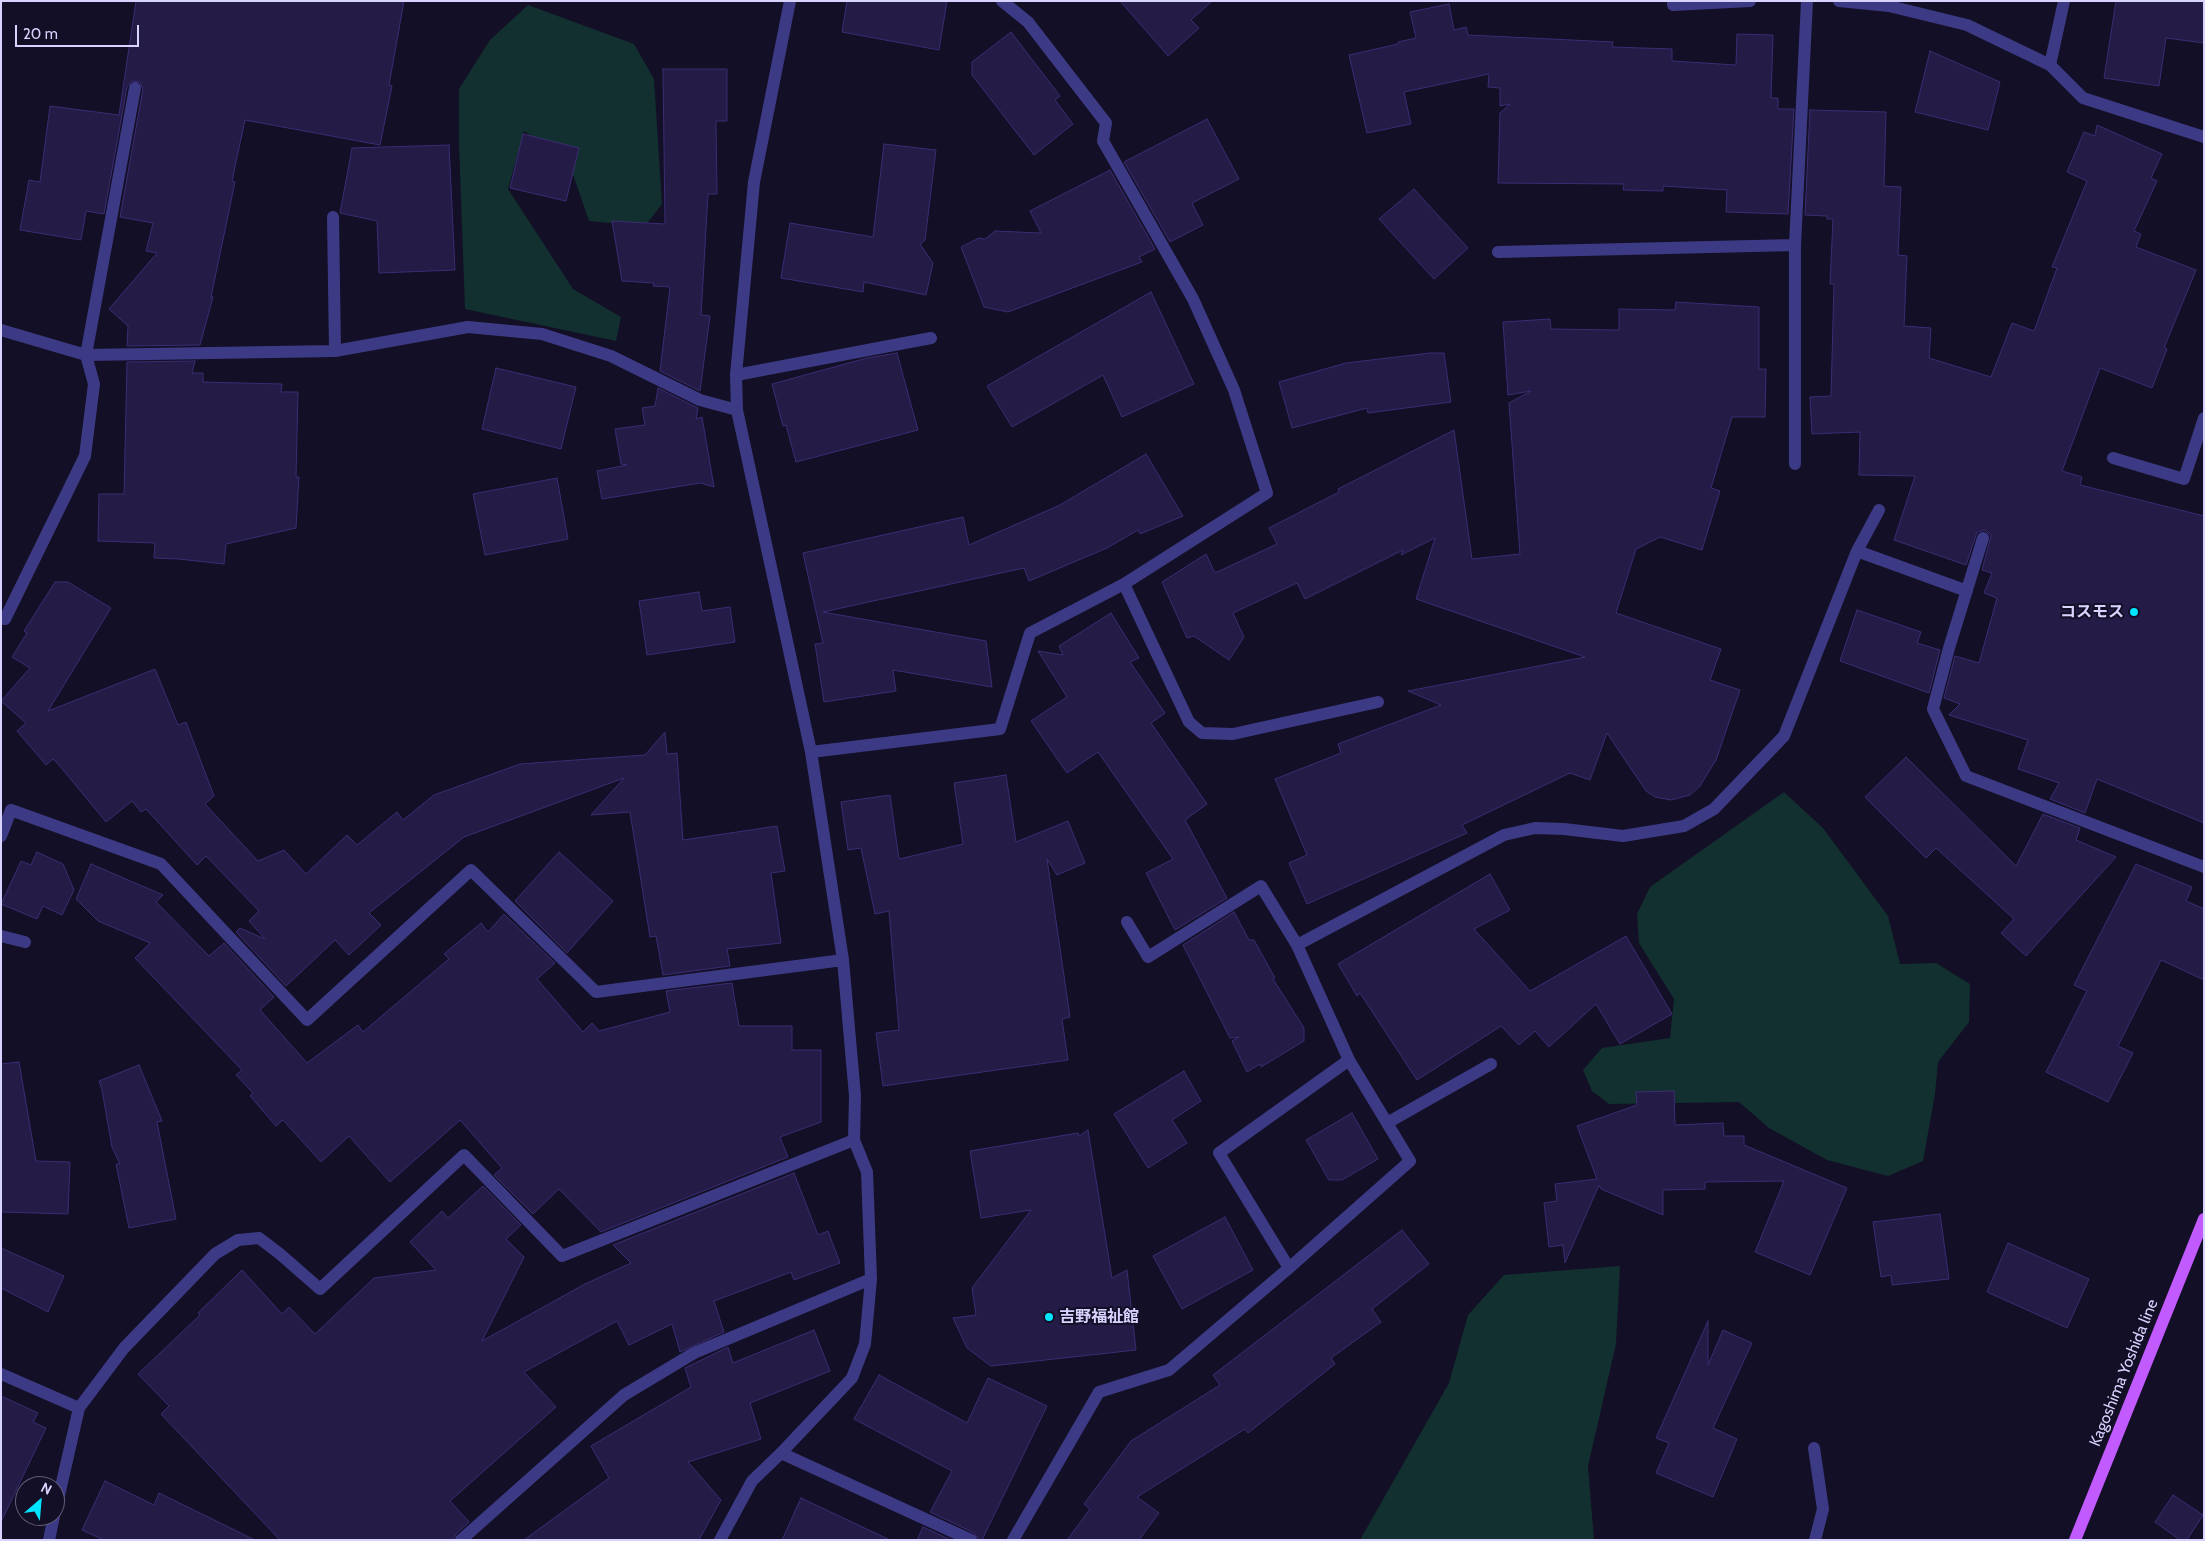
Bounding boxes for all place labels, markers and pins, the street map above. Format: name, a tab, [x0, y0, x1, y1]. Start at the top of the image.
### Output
place label: コスモス	[2060, 602, 2124, 622]
marker: コスモス	[2128, 606, 2140, 618]
place label: 吉野福祉館	[1059, 1307, 1139, 1327]
marker: 吉野福祉館	[1043, 1311, 1055, 1323]

